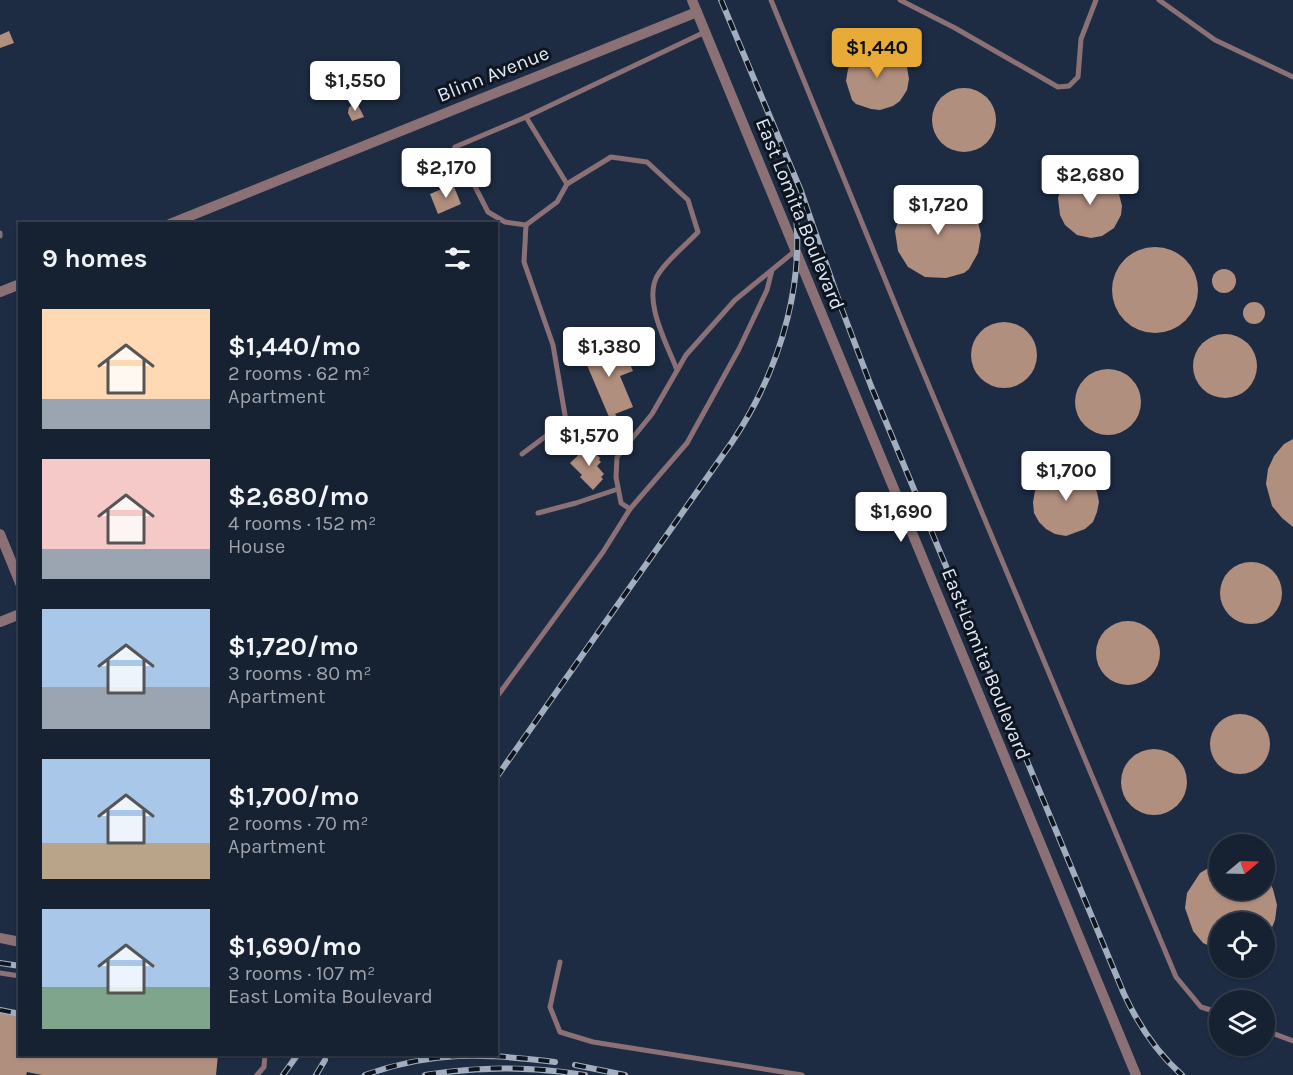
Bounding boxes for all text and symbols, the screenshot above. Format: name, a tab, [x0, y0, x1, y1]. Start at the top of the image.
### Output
pin: $1,440	[828, 28, 926, 79]
text: $1,440	[846, 36, 908, 59]
street label: Blinn Avenue	[434, 41, 552, 107]
pin: $1,550	[306, 61, 404, 112]
text: $1,550	[324, 69, 386, 92]
street label: East Lomita Boulevard	[751, 115, 849, 313]
pin: $2,170	[397, 148, 495, 199]
pin: $2,680	[1041, 155, 1139, 206]
text: $2,170	[416, 156, 476, 179]
text: $2,680	[1056, 163, 1124, 186]
pin: $1,720	[889, 185, 987, 236]
text: $1,720	[908, 193, 968, 216]
icon: filters	[441, 242, 474, 275]
text: 9 homes	[42, 243, 148, 274]
pin: $1,380	[560, 327, 658, 378]
text: $1,440/mo	[228, 331, 361, 362]
icon: home	[90, 333, 162, 405]
text: $1,380	[577, 335, 641, 358]
text: 2 rooms · 62 m²	[228, 362, 370, 385]
text: Apartment	[228, 385, 326, 408]
pin: $1,570	[540, 416, 638, 467]
text: $1,570	[559, 424, 619, 447]
pin: $1,700	[1017, 451, 1115, 502]
text: $1,700	[1035, 459, 1097, 482]
text: $2,680/mo	[228, 481, 369, 512]
icon: home	[90, 483, 162, 555]
pin: $1,690	[852, 492, 950, 543]
text: $1,690	[870, 500, 932, 523]
text: 4 rooms · 152 m²	[228, 512, 376, 535]
text: House	[228, 535, 285, 558]
street label: East Lomita Boulevard	[937, 565, 1035, 763]
text: $1,720/mo	[228, 631, 359, 662]
icon: home	[90, 633, 162, 705]
text: 3 rooms · 80 m²	[228, 662, 372, 685]
text: Apartment	[228, 685, 326, 708]
text: $1,700/mo	[228, 781, 359, 812]
icon: home	[90, 783, 162, 855]
text: 2 rooms · 70 m²	[228, 812, 368, 835]
north arrow	[1209, 834, 1275, 900]
map controls	[1209, 834, 1275, 1056]
text: Apartment	[228, 835, 326, 858]
button: locate	[1209, 912, 1275, 978]
text: $1,690/mo	[228, 931, 362, 962]
icon: home	[90, 933, 162, 1005]
text: 3 rooms · 107 m²	[228, 962, 375, 985]
text: East Lomita Boulevard	[228, 985, 433, 1008]
button: layers	[1209, 990, 1275, 1056]

